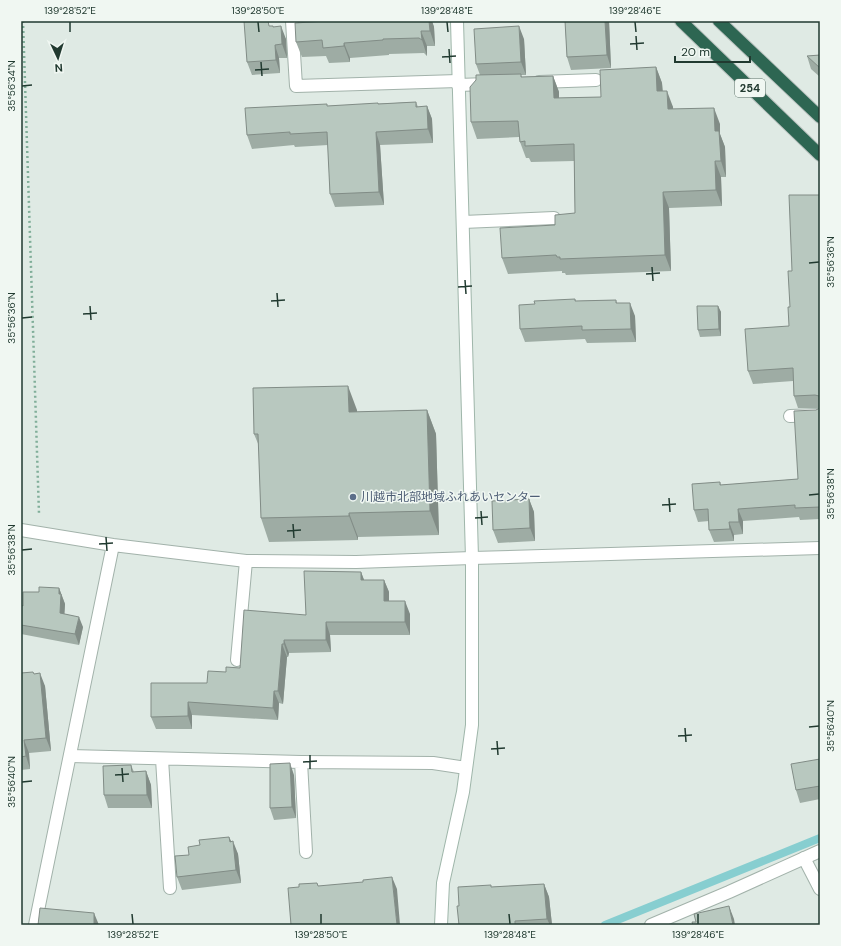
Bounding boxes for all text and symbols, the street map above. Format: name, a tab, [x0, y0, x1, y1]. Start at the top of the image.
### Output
text: 139°28'52"E	[44, 4, 96, 17]
text: 139°28'50"E	[232, 4, 285, 17]
text: 139°28'48"E	[421, 4, 473, 17]
text: 139°28'46"E	[609, 4, 661, 17]
north arrow	[38, 38, 78, 78]
scale bar	[675, 38, 750, 64]
text: 20 m	[681, 44, 710, 60]
text: 35°56'34"N	[5, 60, 18, 112]
text: N	[54, 61, 63, 75]
road number: 254	[735, 79, 765, 97]
text: 35°56'36"N	[824, 236, 837, 288]
text: 35°56'36"N	[5, 292, 18, 344]
text: 35°56'38"N	[824, 468, 837, 520]
place label: 川越市北部地域ふれあいセンター	[361, 489, 541, 505]
marker: 川越市北部地域ふれあいセンター	[348, 492, 358, 502]
text: 35°56'38"N	[5, 524, 18, 576]
text: 35°56'40"N	[824, 700, 837, 752]
text: 35°56'40"N	[5, 756, 18, 808]
text: 139°28'52"E	[107, 928, 159, 941]
text: 139°28'50"E	[295, 928, 348, 941]
text: 139°28'48"E	[484, 928, 536, 941]
text: 139°28'46"E	[672, 928, 724, 941]

